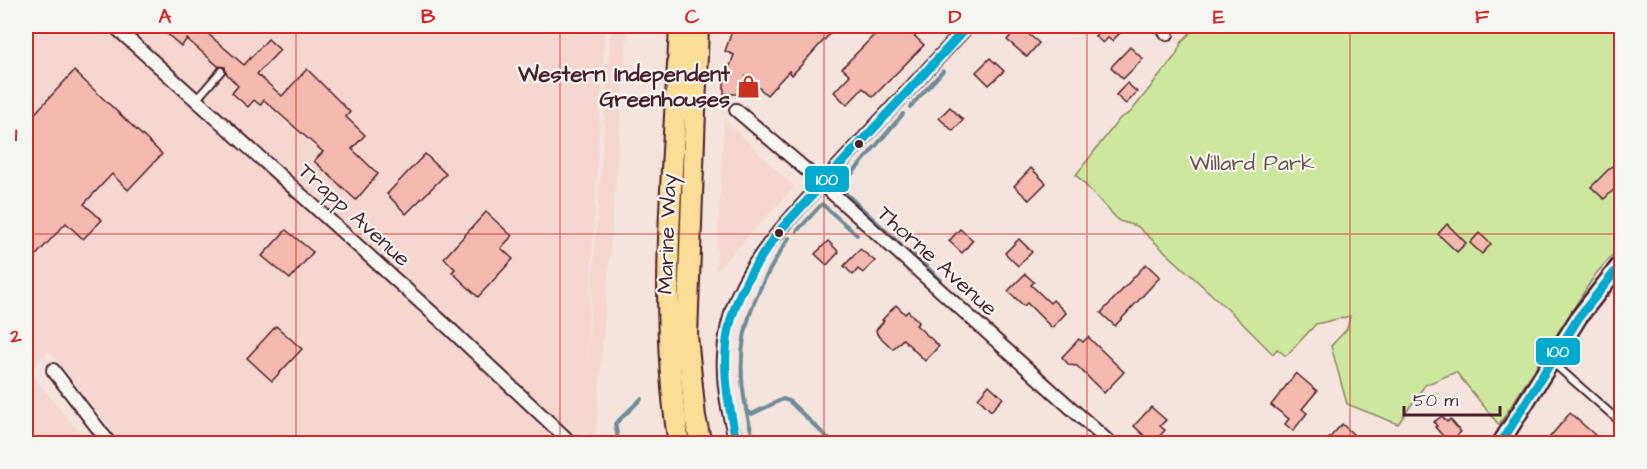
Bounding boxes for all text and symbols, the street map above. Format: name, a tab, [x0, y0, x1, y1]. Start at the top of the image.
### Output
text: A	[159, 3, 172, 31]
text: B	[421, 3, 436, 31]
text: C	[685, 3, 700, 31]
text: D	[949, 3, 962, 31]
text: E	[1213, 3, 1225, 31]
text: F	[1475, 3, 1490, 31]
place label: Western Independent Greenhouses	[517, 59, 731, 115]
shop icon: Western Independent Greenhouses	[735, 73, 761, 99]
text: 1	[15, 121, 18, 149]
unlabelled marker	[853, 138, 865, 150]
park label: Willard Park	[1189, 148, 1315, 179]
street label: Trapp Avenue	[291, 156, 417, 274]
line badge: 100	[804, 165, 850, 193]
text: 100	[816, 169, 838, 191]
street label: Marine Way	[650, 173, 686, 295]
street label: Thorne Avenue	[870, 199, 1004, 324]
unlabelled marker	[773, 227, 785, 239]
text: 2	[9, 322, 22, 350]
line badge: 100	[1535, 337, 1581, 366]
text: 100	[1547, 341, 1569, 363]
scale bar	[1404, 379, 1500, 417]
text: 50 m	[1413, 388, 1458, 413]

